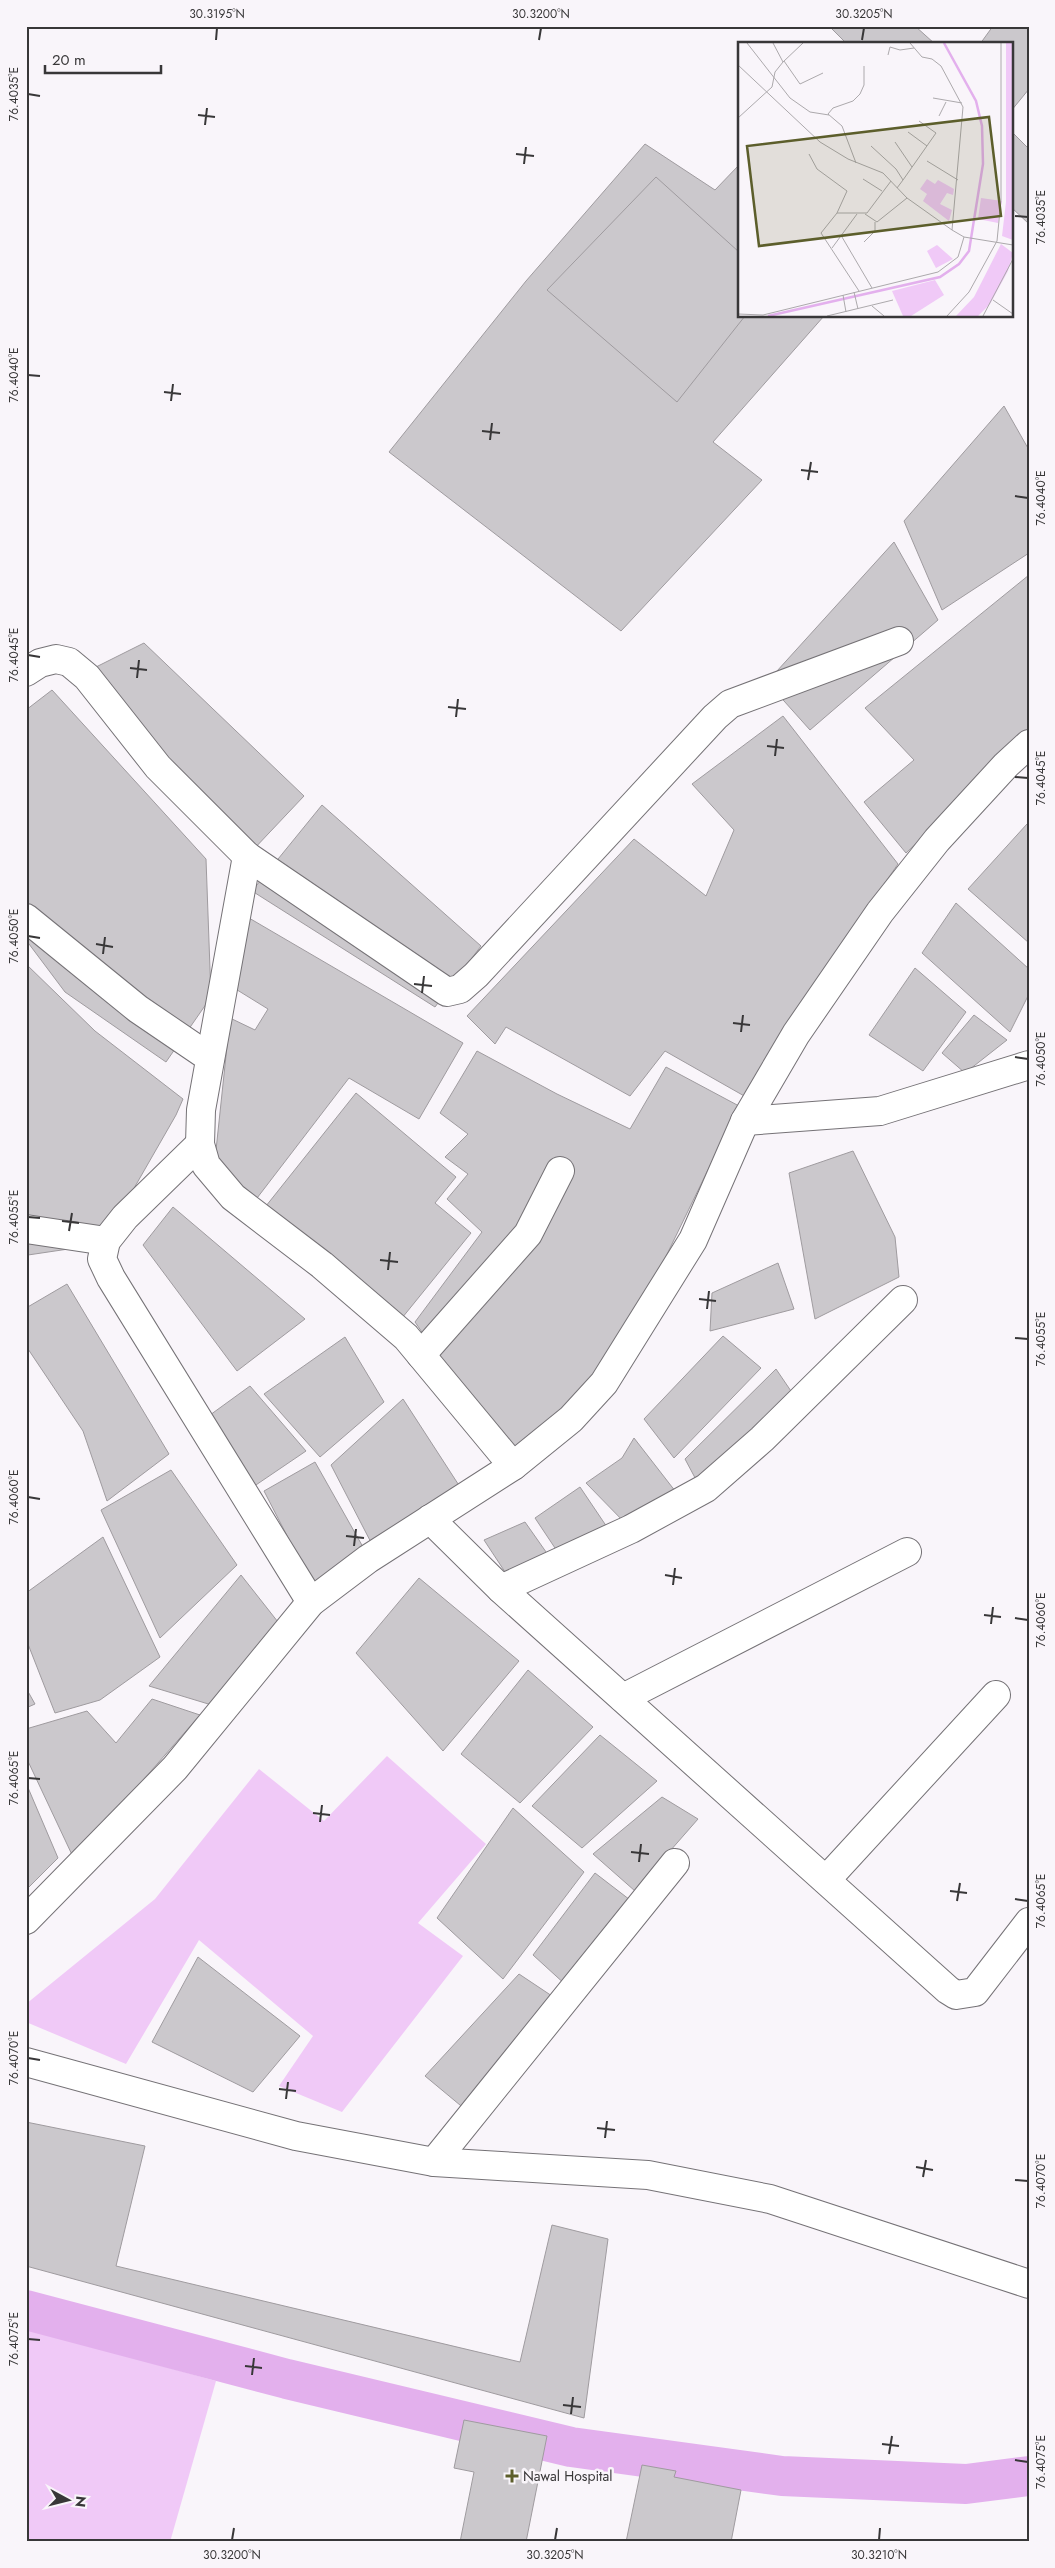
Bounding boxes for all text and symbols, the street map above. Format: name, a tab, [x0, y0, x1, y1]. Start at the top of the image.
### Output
text: 30.3195°N	[189, 5, 245, 23]
text: 30.3200°N	[512, 5, 570, 23]
text: 30.3205°N	[835, 5, 893, 23]
scale bar	[45, 42, 161, 74]
inset map	[738, 42, 1012, 318]
text: 20 m	[52, 49, 86, 71]
text: 76.4035°E	[5, 67, 23, 121]
text: 76.4035°E	[1032, 190, 1050, 244]
text: 76.4040°E	[5, 347, 23, 403]
text: 76.4040°E	[1032, 470, 1050, 526]
text: 76.4045°E	[5, 628, 23, 682]
text: 76.4045°E	[1032, 751, 1050, 805]
text: 76.4050°E	[5, 909, 23, 963]
text: 76.4050°E	[1032, 1032, 1050, 1086]
text: 76.4055°E	[5, 1190, 23, 1244]
text: 76.4055°E	[1032, 1312, 1050, 1366]
text: 76.4060°E	[5, 1469, 23, 1525]
text: 76.4060°E	[1032, 1592, 1050, 1648]
text: 76.4065°E	[5, 1751, 23, 1805]
text: 76.4065°E	[1032, 1874, 1050, 1928]
text: 76.4070°E	[5, 2031, 23, 2085]
text: 76.4070°E	[1032, 2154, 1050, 2208]
text: 76.4075°E	[5, 2312, 23, 2366]
text: 76.4075°E	[1032, 2435, 1050, 2489]
place label: Nawal Hospital	[523, 2466, 612, 2486]
marker: Nawal Hospital	[505, 2469, 519, 2483]
north arrow	[42, 2476, 92, 2526]
text: N	[70, 2495, 92, 2508]
text: 30.3200°N	[203, 2546, 261, 2564]
text: 30.3205°N	[526, 2546, 584, 2564]
text: 30.3210°N	[851, 2546, 907, 2564]

